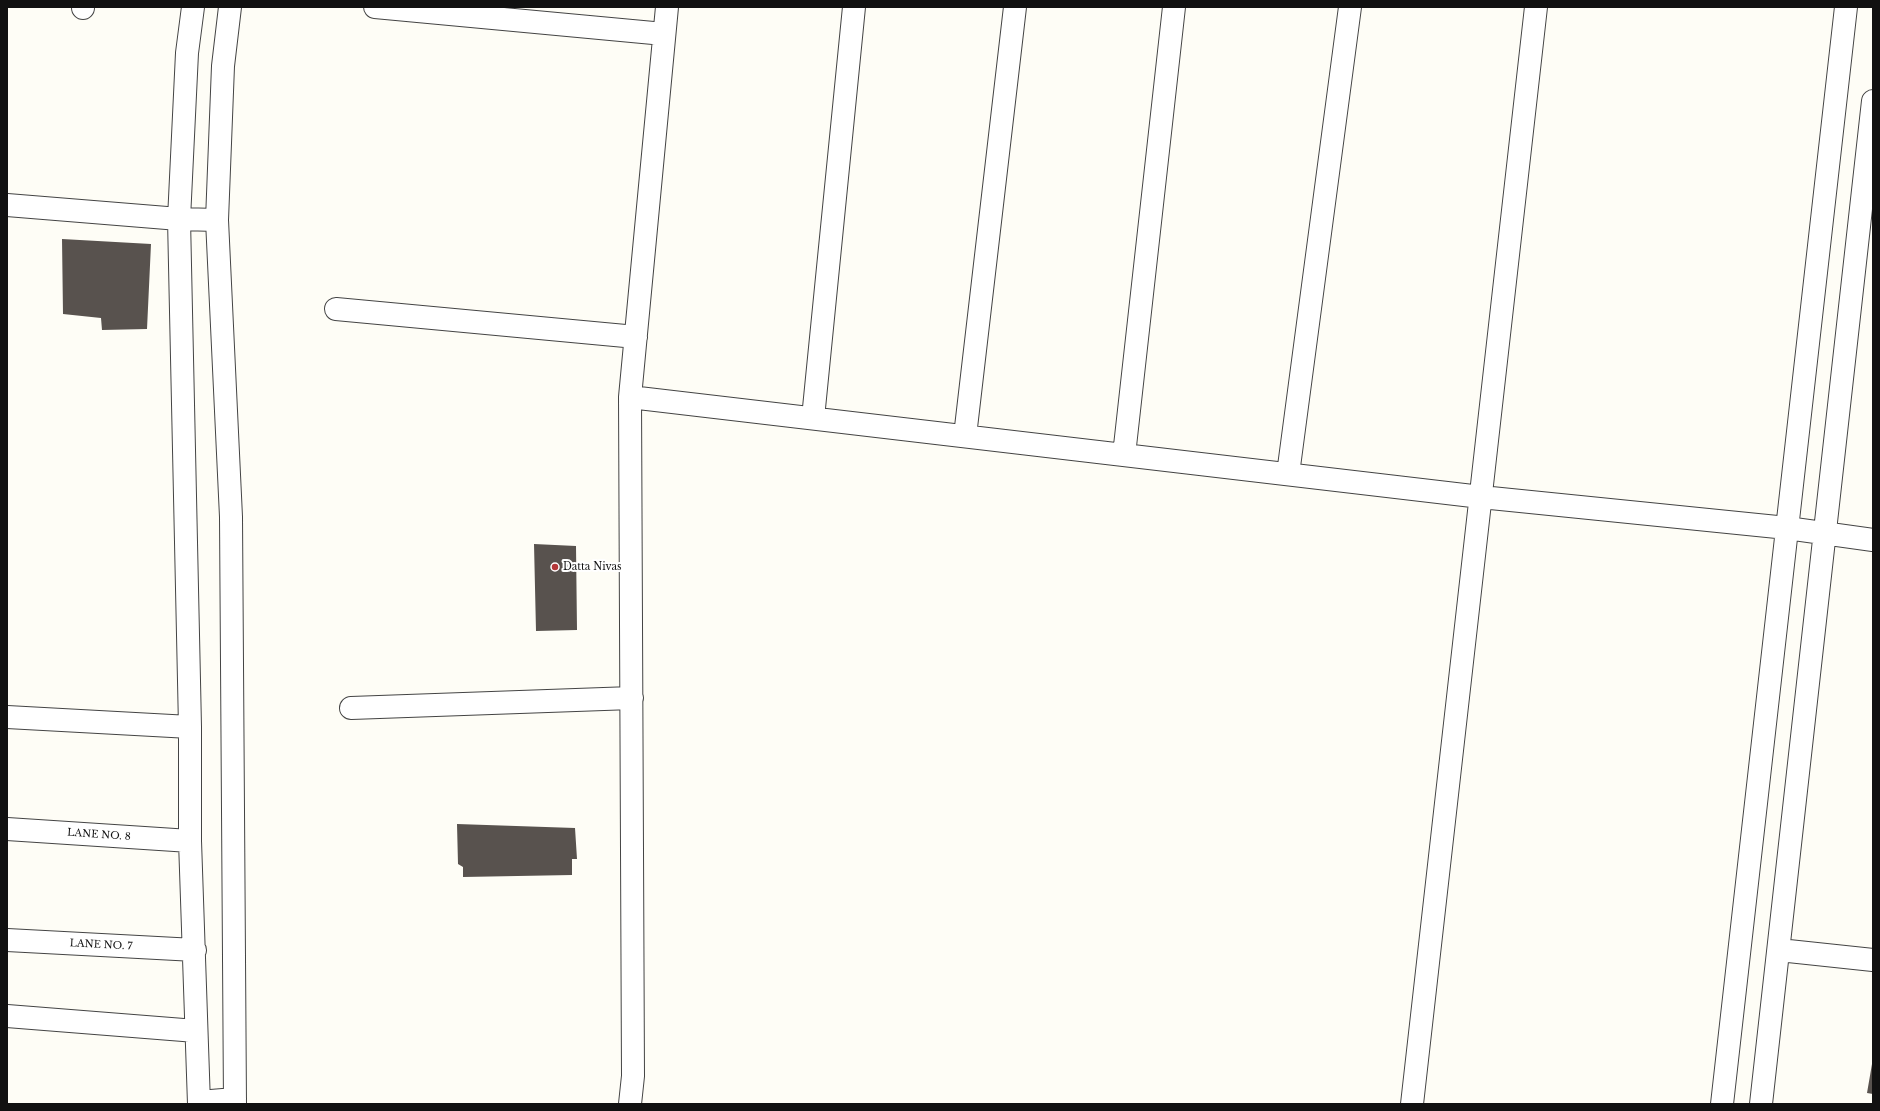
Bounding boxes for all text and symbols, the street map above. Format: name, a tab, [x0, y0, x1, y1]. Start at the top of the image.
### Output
place label: Datta Nivas	[563, 561, 622, 573]
marker: Datta Nivas	[550, 562, 560, 572]
street label: LANE NO. 8	[67, 827, 131, 843]
street label: LANE NO. 7	[69, 937, 133, 953]

